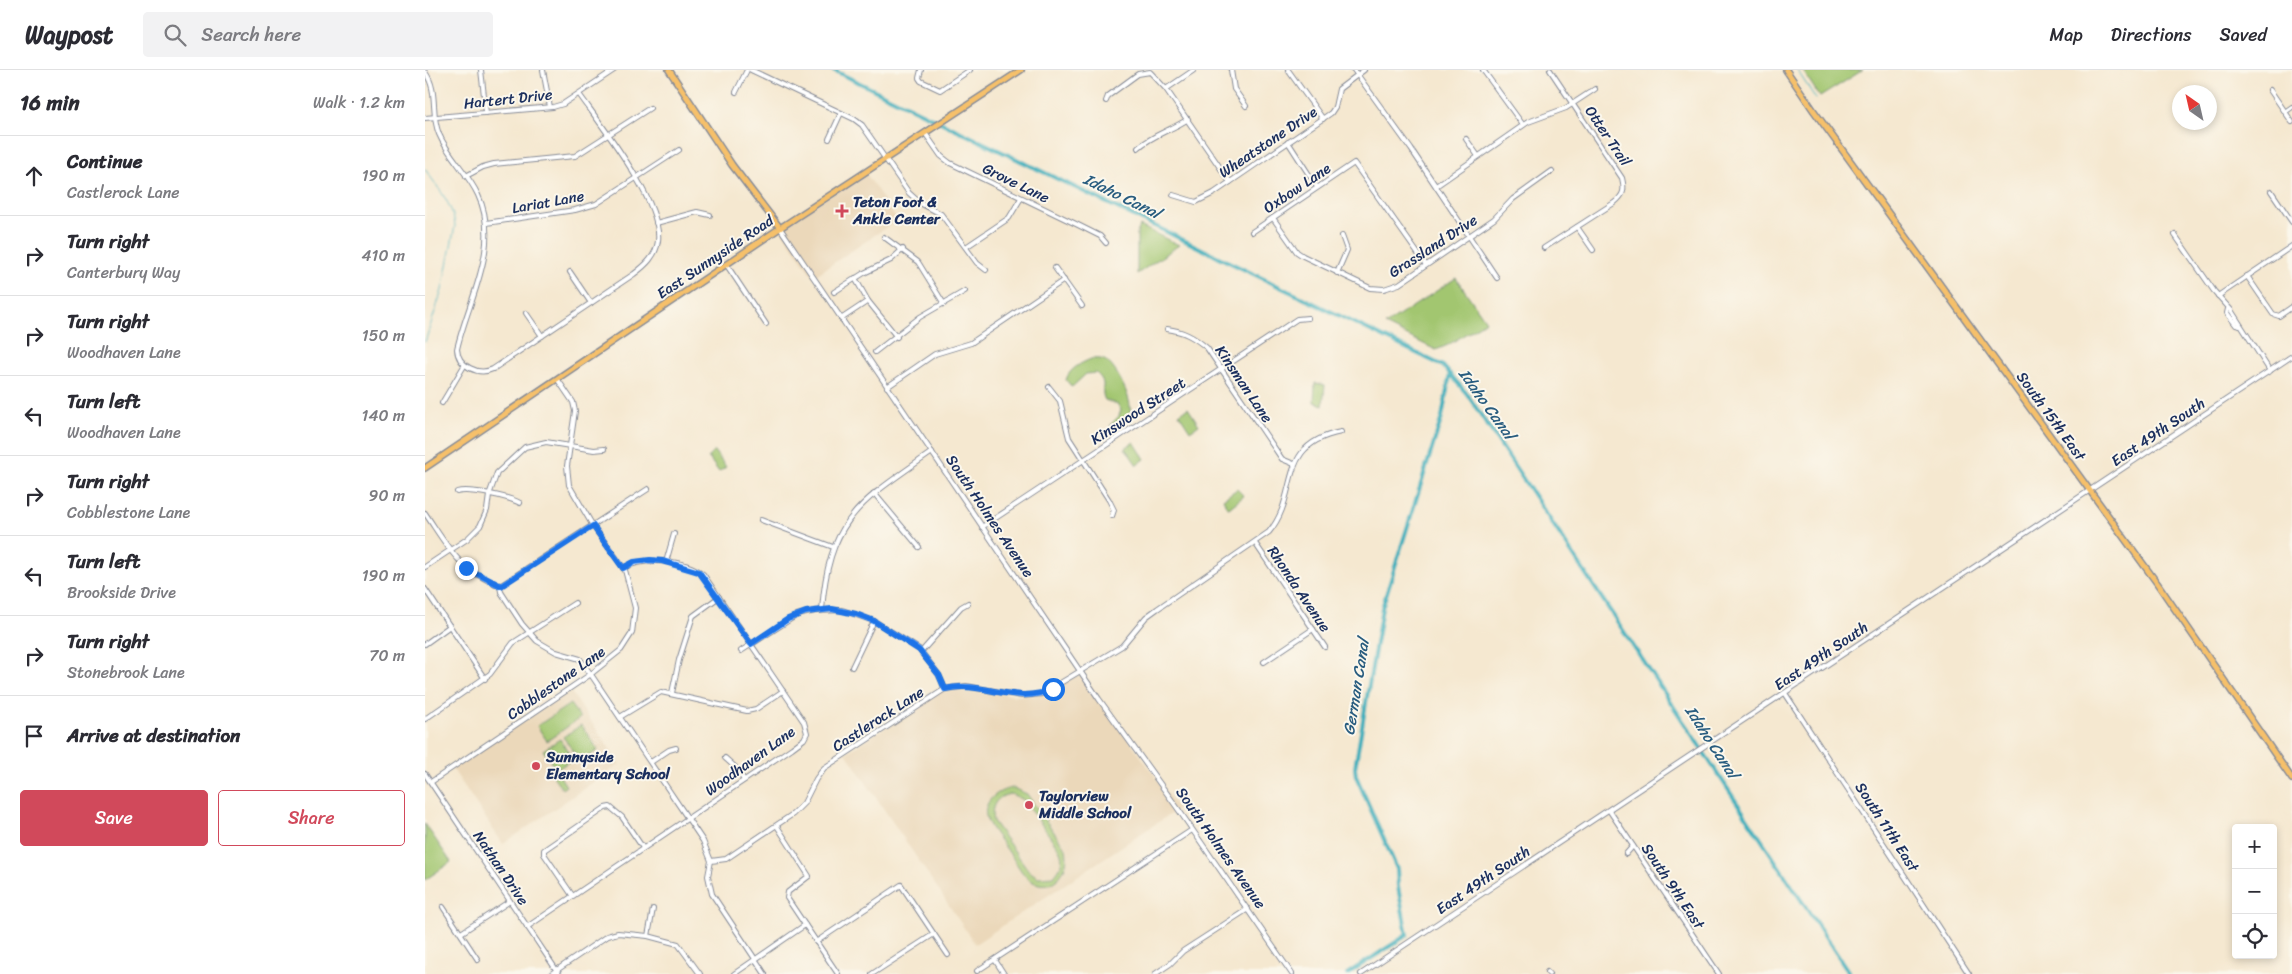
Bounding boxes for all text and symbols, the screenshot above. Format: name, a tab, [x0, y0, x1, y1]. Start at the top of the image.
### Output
search box	[143, 12, 493, 57]
text: Waypost	[25, 14, 113, 56]
text: Search here	[201, 18, 301, 51]
text: Map	[2050, 19, 2083, 51]
text: Directions	[2111, 19, 2192, 51]
text: Saved	[2220, 19, 2267, 51]
icon: search	[161, 21, 189, 49]
street label: Hartert Drive	[462, 81, 554, 117]
text: 16 min	[20, 84, 80, 122]
north arrow	[2172, 85, 2217, 130]
text: Walk · 1.2 km	[313, 88, 405, 117]
street label: Wheatstone Drive	[1213, 99, 1323, 185]
street label: Otter Trail	[1578, 100, 1638, 172]
text: Continue	[67, 145, 143, 178]
street label: Grove Lane	[978, 156, 1054, 211]
street label: Oxbow Lane	[1258, 156, 1336, 220]
text: 190 m	[362, 161, 405, 190]
icon: ahead	[20, 162, 48, 190]
water label: Idaho Canal	[1078, 164, 1169, 229]
text: Castlerock Lane	[67, 178, 180, 207]
street label: Lariat Lane	[510, 183, 587, 221]
place label: Teton Foot & Ankle Center	[852, 189, 942, 232]
marker: Teton Foot & Ankle Center	[835, 204, 849, 218]
street label: East Sunnyside Road	[651, 207, 780, 306]
street label: Grassland Drive	[1383, 207, 1483, 285]
text: Turn right	[67, 225, 149, 258]
text: 410 m	[362, 241, 405, 270]
icon: right	[20, 242, 48, 270]
text: Canterbury Way	[67, 258, 180, 287]
text: Turn right	[67, 305, 149, 338]
text: 150 m	[362, 321, 405, 350]
icon: right	[20, 322, 48, 350]
text: Woodhaven Lane	[67, 338, 181, 367]
street label: Kinsman Lane	[1208, 340, 1280, 429]
water label: Idaho Canal	[1450, 361, 1525, 449]
street label: South 15th East	[2009, 366, 2093, 467]
street label: Kinswood Street	[1085, 370, 1191, 452]
text: Turn left	[67, 385, 140, 418]
street label: East 49th South	[2106, 391, 2211, 473]
text: 140 m	[362, 401, 405, 430]
icon: left	[20, 402, 48, 430]
text: Woodhaven Lane	[67, 418, 181, 447]
street label: South Holmes Avenue	[939, 449, 1041, 583]
text: Turn right	[67, 465, 149, 498]
text: 90 m	[369, 481, 405, 510]
icon: right	[20, 482, 48, 510]
text: Cobblestone Lane	[67, 498, 190, 527]
street label: Rhonda Avenue	[1260, 540, 1338, 638]
text: Turn left	[67, 545, 140, 578]
route end	[455, 557, 478, 580]
text: 190 m	[362, 561, 405, 590]
icon: left	[20, 562, 48, 590]
text: Brookside Drive	[67, 578, 176, 607]
street label: East 49th South	[1769, 615, 1874, 697]
text: Turn right	[67, 625, 149, 658]
water label: German Canal	[1334, 633, 1378, 737]
street label: Cobblestone Lane	[501, 639, 611, 727]
text: 70 m	[369, 641, 405, 670]
icon: right	[20, 642, 48, 670]
text: Stonebrook Lane	[67, 658, 185, 687]
route start	[1042, 678, 1065, 701]
street label: Castlerock Lane	[827, 679, 930, 759]
water label: Idaho Canal	[1677, 699, 1749, 787]
text: Arrive at destination	[67, 719, 240, 752]
street label: Woodhaven Lane	[699, 719, 801, 803]
icon: arrive	[20, 722, 48, 750]
place label: Sunnyside Elementary School	[545, 744, 671, 787]
marker: Sunnyside Elementary School	[530, 760, 542, 772]
street label: South 11th East	[1848, 777, 1926, 878]
street label: South Holmes Avenue	[1169, 782, 1273, 915]
place label: Taylorview Middle School	[1038, 783, 1132, 826]
button: Save	[20, 790, 208, 846]
button: Share	[218, 790, 405, 846]
marker: Taylorview Middle School	[1023, 799, 1035, 811]
map controls	[2232, 824, 2277, 959]
button: +	[2232, 824, 2277, 869]
street label: Nathan Drive	[466, 825, 536, 911]
street label: South 9th East	[1634, 838, 1712, 935]
street label: East 49th South	[1431, 839, 1536, 921]
button: −	[2232, 869, 2277, 914]
button: locate	[2232, 914, 2277, 959]

